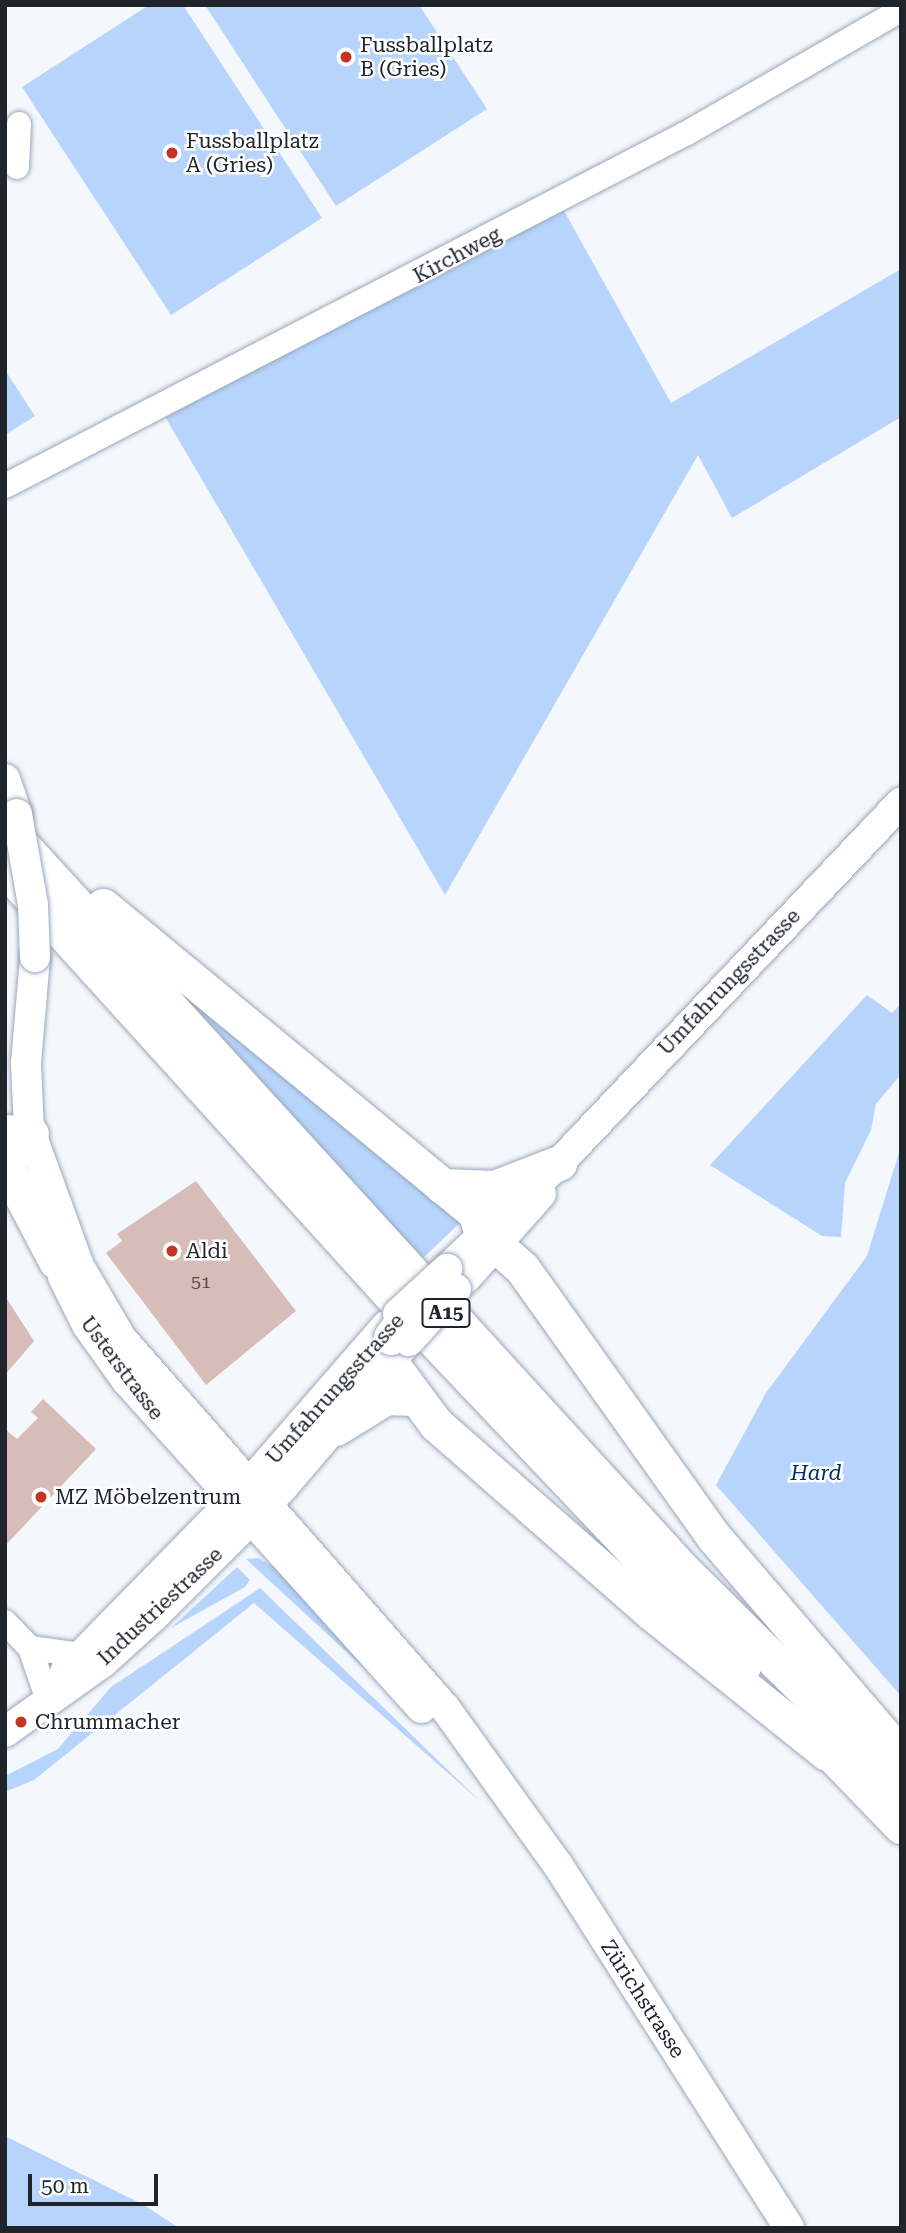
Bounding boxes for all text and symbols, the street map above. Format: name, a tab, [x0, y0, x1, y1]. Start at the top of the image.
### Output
place label: Fussballplatz B (Gries)	[360, 32, 493, 82]
marker: Fussballplatz B (Gries)	[338, 49, 354, 65]
place label: Fussballplatz A (Gries)	[186, 128, 319, 178]
marker: Fussballplatz A (Gries)	[164, 145, 180, 161]
street label: Kirchweg	[409, 221, 505, 289]
street label: Umfahrungsstrasse	[652, 903, 806, 1061]
place label: Aldi	[186, 1238, 228, 1264]
marker: Aldi	[164, 1243, 180, 1259]
house number: 51	[191, 1271, 211, 1293]
road number: A15	[420, 1298, 472, 1329]
street label: Umfahrungsstrasse	[261, 1308, 409, 1470]
street label: Usterstrasse	[75, 1311, 169, 1425]
park label: Hard	[790, 1460, 842, 1486]
place label: MZ Möbelzentrum	[55, 1484, 241, 1510]
marker: MZ Möbelzentrum	[33, 1489, 49, 1505]
street label: Industriestrasse	[92, 1542, 228, 1670]
place label: Chrummacher	[35, 1709, 180, 1735]
marker: Chrummacher	[13, 1714, 29, 1730]
street label: Zürichstrasse	[595, 1935, 691, 2063]
scale bar	[32, 2160, 161, 2204]
text: 50 m	[41, 2174, 89, 2198]

